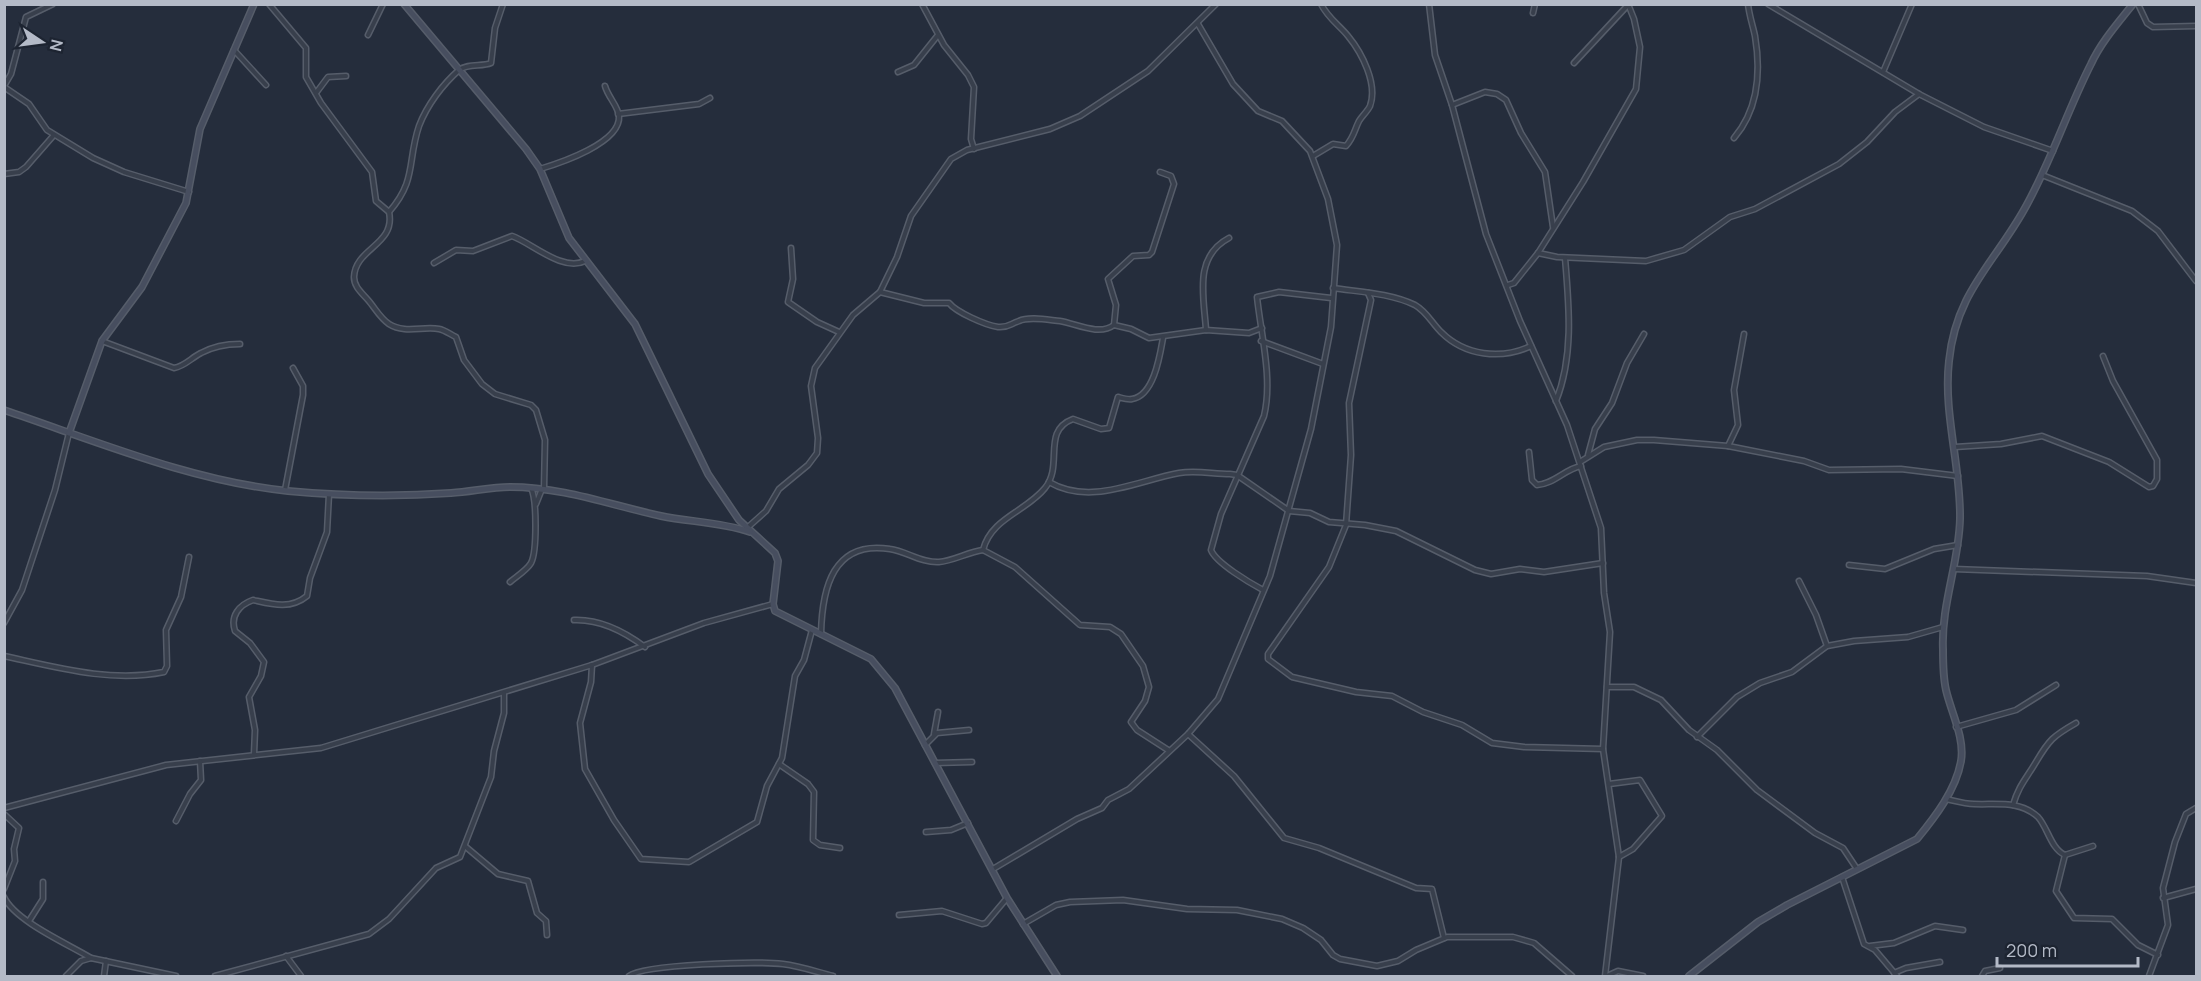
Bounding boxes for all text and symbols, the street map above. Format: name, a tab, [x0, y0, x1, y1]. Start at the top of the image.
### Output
north arrow	[12, 12, 72, 72]
text: N	[45, 37, 69, 53]
scale bar	[1997, 930, 2138, 968]
text: 200 m	[2006, 938, 2057, 962]

